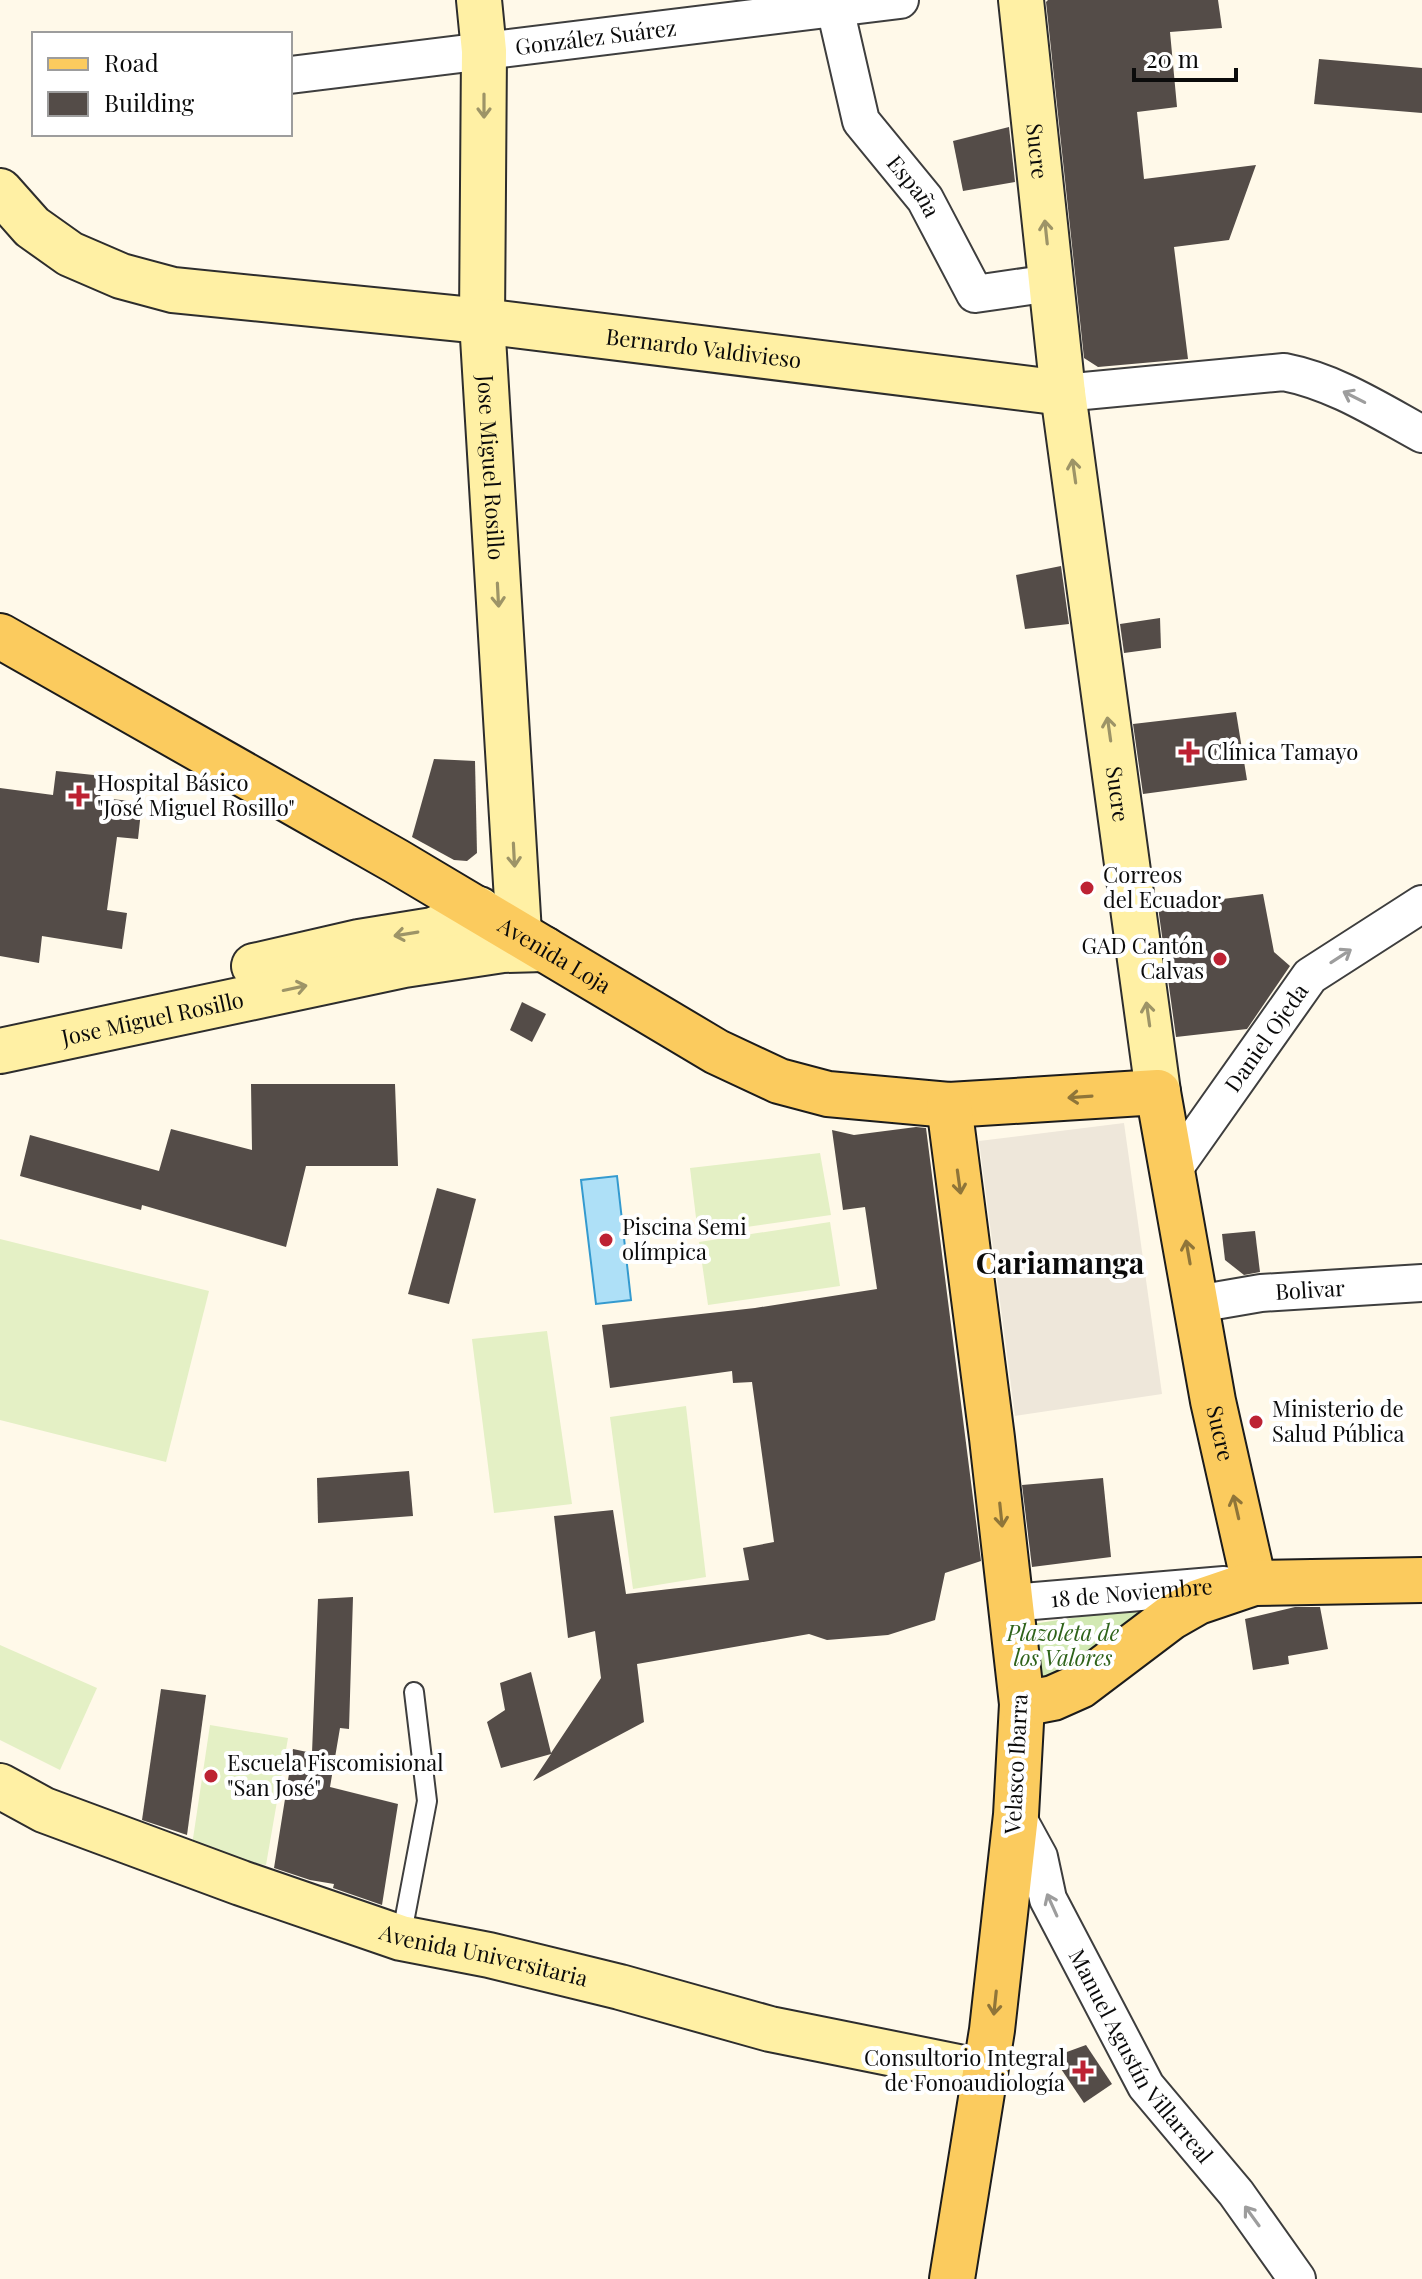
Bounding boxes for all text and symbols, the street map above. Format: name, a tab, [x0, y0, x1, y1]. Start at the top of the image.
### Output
street label: González Suárez	[513, 12, 678, 61]
legend	[32, 32, 292, 136]
scale bar	[1134, 32, 1236, 82]
text: 20 m	[1146, 42, 1199, 74]
text: Road	[104, 46, 159, 78]
text: Building	[104, 86, 195, 118]
one-way arrow	[476, 92, 491, 119]
street label: Sucre	[1020, 122, 1056, 180]
street label: España	[881, 148, 948, 222]
one-way arrow	[1038, 219, 1053, 246]
street label: Bernardo Valdivieso	[604, 320, 803, 374]
street label: Jose Miguel Rosillo	[471, 373, 512, 561]
one-way arrow	[1342, 389, 1366, 404]
one-way arrow	[1066, 459, 1081, 485]
one-way arrow	[491, 581, 506, 608]
one-way arrow	[1101, 717, 1116, 742]
place label: Clínica Tamayo	[1207, 736, 1358, 766]
marker: Clínica Tamayo	[1178, 741, 1200, 763]
street label: Sucre	[1100, 764, 1137, 824]
place label: Hospital Básico "José Miguel Rosillo"	[97, 767, 295, 822]
marker: Hospital Básico "José Miguel Rosillo"	[68, 785, 90, 807]
one-way arrow	[507, 841, 522, 867]
place label: Correos del Ecuador	[1103, 859, 1221, 914]
marker: Correos del Ecuador	[1078, 879, 1096, 897]
street label: Avenida Loja	[492, 909, 617, 1000]
one-way arrow	[394, 928, 419, 943]
place label: GAD Cantón Calvas	[1082, 930, 1204, 985]
one-way arrow	[1329, 948, 1352, 964]
marker: GAD Cantón Calvas	[1211, 950, 1229, 968]
street label: Daniel Ojeda	[1217, 977, 1314, 1097]
one-way arrow	[282, 980, 307, 995]
street label: Jose Miguel Rosillo	[58, 984, 246, 1052]
one-way arrow	[1140, 1002, 1155, 1028]
one-way arrow	[1067, 1089, 1094, 1104]
one-way arrow	[952, 1169, 967, 1194]
place label: Piscina Semi olímpica	[622, 1211, 747, 1266]
marker: Piscina Semi olímpica	[597, 1231, 615, 1249]
one-way arrow	[1180, 1239, 1195, 1265]
district label: Cariamanga	[976, 1242, 1145, 1282]
street label: Bolivar	[1274, 1272, 1346, 1306]
place label: Ministerio de Salud Pública	[1272, 1393, 1404, 1448]
street label: Sucre	[1200, 1403, 1242, 1464]
marker: Ministerio de Salud Pública	[1247, 1413, 1265, 1431]
one-way arrow	[1228, 1495, 1243, 1521]
one-way arrow	[993, 1501, 1008, 1528]
street label: 18 de Noviembre	[1049, 1570, 1214, 1614]
park label: Plazoleta de los Valores	[1006, 1617, 1120, 1672]
street label: Velasco Ibarra	[996, 1693, 1034, 1836]
place label: Escuela Fiscomisional "San José"	[227, 1747, 444, 1802]
marker: Escuela Fiscomisional "San José"	[202, 1767, 220, 1785]
one-way arrow	[1044, 1893, 1059, 1917]
street label: Avenida Universitaria	[375, 1916, 591, 1993]
street label: Manuel Agustín Villarreal	[1063, 1943, 1220, 2169]
one-way arrow	[987, 1989, 1002, 2016]
place label: Consultorio Integral de Fonoaudiología	[864, 2042, 1065, 2097]
marker: Consultorio Integral de Fonoaudiología	[1072, 2060, 1094, 2082]
one-way arrow	[1244, 2205, 1260, 2227]

